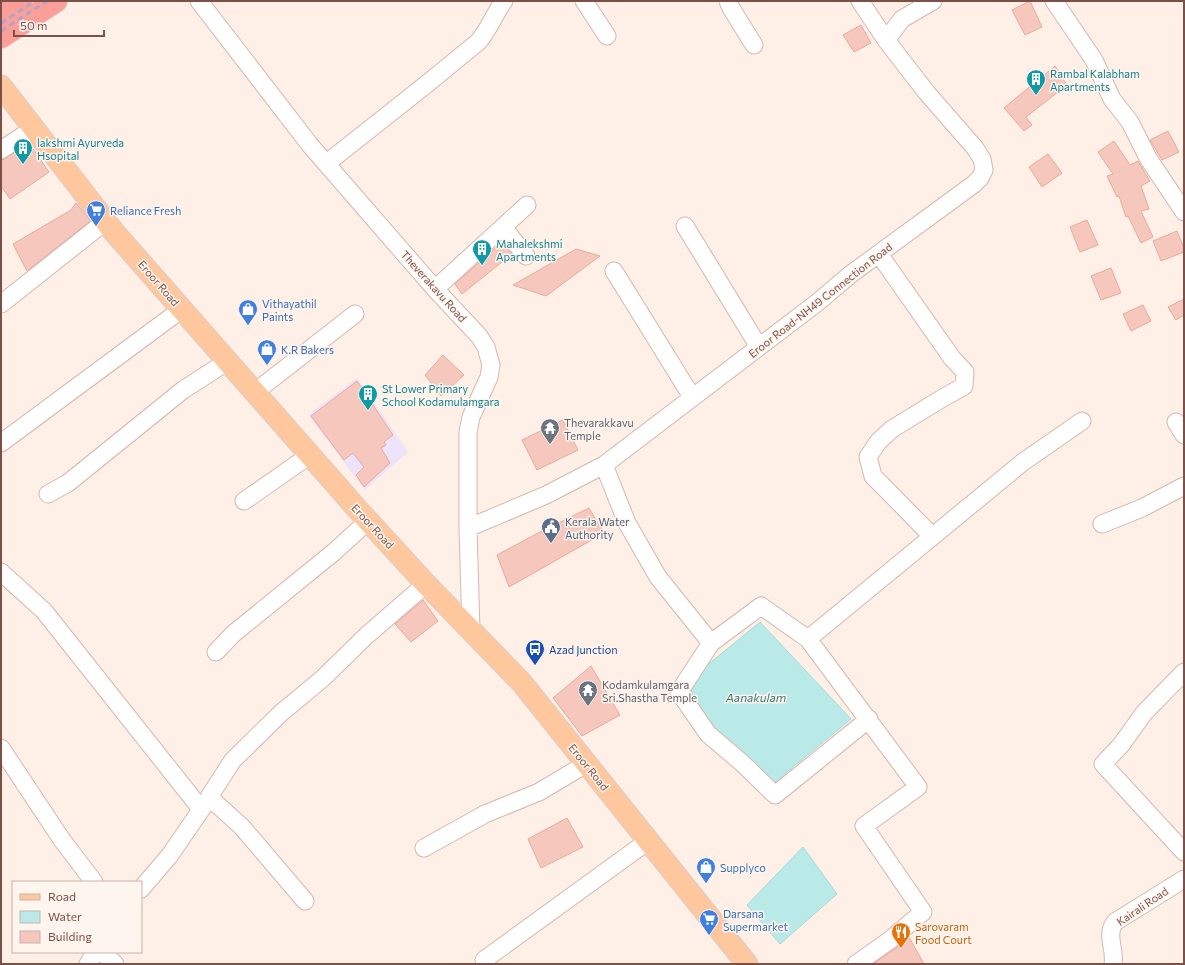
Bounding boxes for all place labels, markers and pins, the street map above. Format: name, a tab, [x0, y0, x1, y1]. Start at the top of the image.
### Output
place label: Rambal Kalabham Apartments	[1050, 67, 1140, 93]
building icon: Rambal Kalabham Apartments	[1025, 68, 1047, 96]
place label: lakshmi Ayurveda Hsopital	[37, 136, 124, 162]
building icon: lakshmi Ayurveda Hsopital	[12, 137, 34, 165]
supermarket icon: Reliance Fresh	[85, 199, 107, 227]
place label: Reliance Fresh	[110, 204, 181, 217]
place label: Mahalekshmi Apartments	[496, 237, 563, 263]
building icon: Mahalekshmi Apartments	[471, 238, 493, 266]
place label: Vithayathil Paints	[262, 297, 317, 323]
shop icon: Vithayathil Paints	[237, 298, 259, 326]
shop icon: K.R Bakers	[256, 338, 278, 366]
place label: K.R Bakers	[281, 343, 334, 356]
place label: St Lower Primary School Kodamulamgara	[382, 382, 499, 408]
building icon: St Lower Primary School Kodamulamgara	[357, 383, 379, 411]
place label: Thevarakkavu Temple	[564, 416, 634, 442]
temple icon: Thevarakkavu Temple	[539, 417, 561, 445]
place label: Kerala Water Authority	[565, 515, 630, 541]
public building icon: Kerala Water Authority	[540, 516, 562, 544]
bus stop icon: Azad Junction	[524, 638, 546, 666]
place label: Azad Junction	[549, 643, 618, 657]
place label: Kodamkulamgara Sri.Shastha Temple	[602, 678, 697, 704]
temple icon: Kodamkulamgara Sri.Shastha Temple	[577, 679, 599, 707]
shop icon: Supplyco	[695, 856, 717, 884]
place label: Supplyco	[720, 861, 766, 874]
place label: Darsana Supermarket	[723, 907, 788, 933]
supermarket icon: Darsana Supermarket	[698, 908, 720, 936]
place label: Sarovaram Food Court	[915, 920, 972, 946]
restaurant icon: Sarovaram Food Court	[890, 921, 912, 949]

